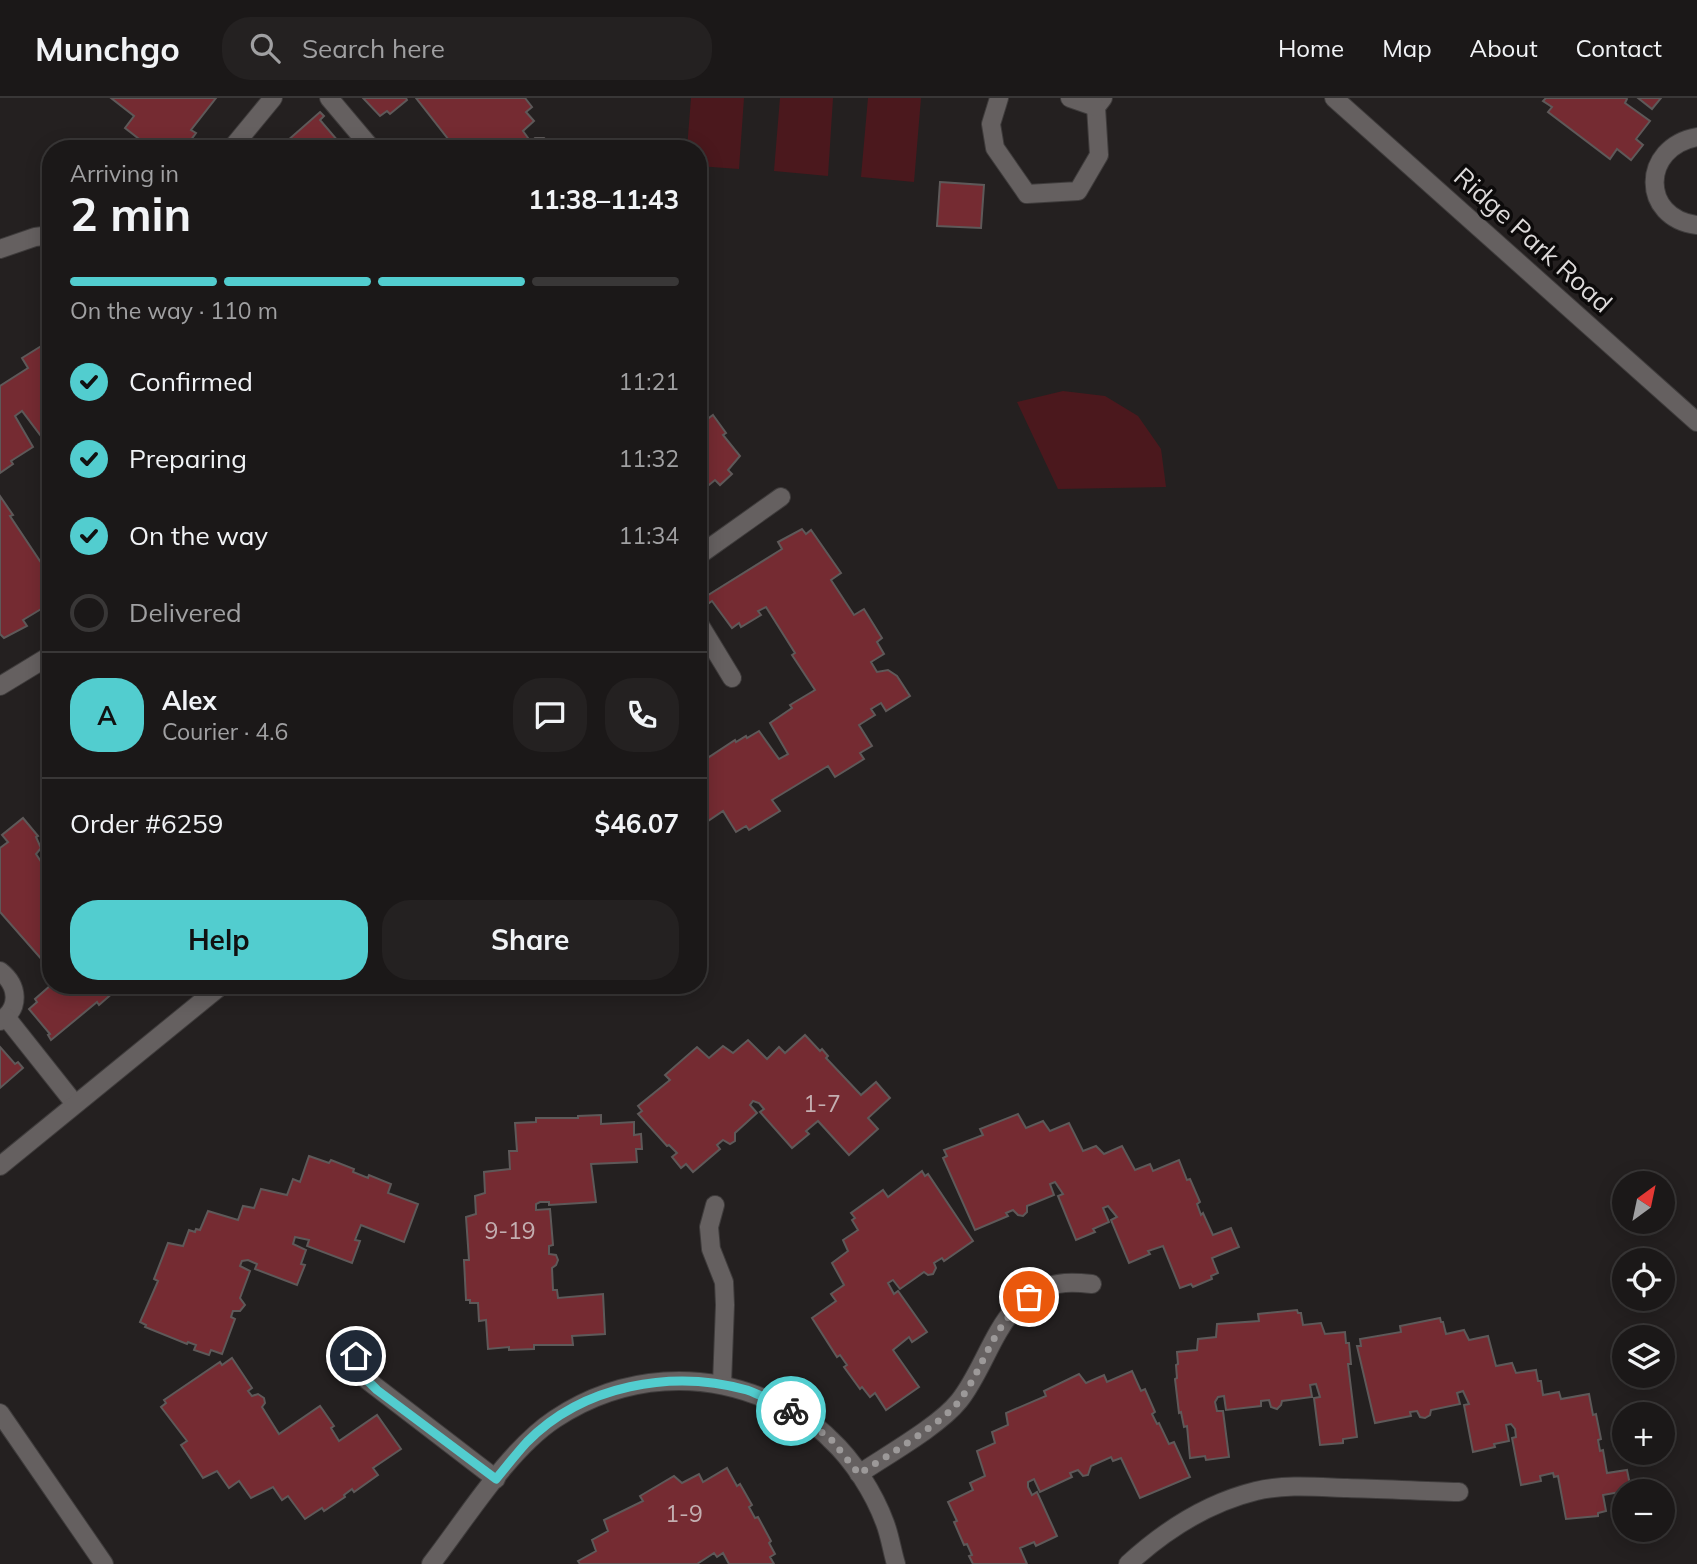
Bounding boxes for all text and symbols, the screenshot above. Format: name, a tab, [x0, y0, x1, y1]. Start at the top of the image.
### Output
search box	[222, 17, 712, 80]
text: Munchgo	[35, 28, 180, 69]
icon: search	[246, 29, 284, 67]
text: Search here	[302, 32, 445, 65]
text: Home	[1278, 33, 1344, 63]
text: Map	[1382, 33, 1432, 63]
text: About	[1470, 33, 1538, 63]
text: Contact	[1576, 33, 1662, 63]
text: Arriving in	[70, 159, 179, 188]
street label: Ridge Park Road	[1447, 160, 1619, 319]
text: 11:38–11:43	[528, 183, 679, 216]
text: 2 min	[70, 185, 191, 243]
text: On the way · 110 m	[70, 296, 278, 325]
icon: check	[70, 363, 108, 401]
text: Confirmed	[129, 365, 253, 398]
text: 11:21	[619, 367, 679, 396]
icon: check	[70, 440, 108, 478]
text: Preparing	[129, 442, 247, 475]
text: 11:32	[619, 444, 679, 473]
icon: check	[70, 517, 108, 555]
text: On the way	[129, 519, 268, 552]
text: 11:34	[619, 521, 679, 550]
text: Delivered	[129, 596, 242, 629]
button: chat	[513, 678, 587, 752]
button: phone	[605, 678, 679, 752]
text: Alex	[162, 684, 217, 717]
text: A	[97, 699, 117, 732]
text: Courier · 4.6	[162, 717, 288, 746]
text: Order #6259	[70, 807, 223, 840]
text: $46.07	[595, 807, 679, 840]
button: Help	[70, 900, 368, 980]
button: Share	[382, 900, 679, 980]
house number: 1-7	[803, 1089, 841, 1118]
north arrow	[1612, 1171, 1675, 1234]
map controls	[1612, 1171, 1675, 1542]
house number: 9-19	[484, 1216, 536, 1245]
button: locate	[1612, 1248, 1675, 1311]
pin	[999, 1267, 1059, 1327]
icon: bag	[1010, 1278, 1048, 1316]
button: layers	[1612, 1325, 1675, 1388]
pin	[326, 1326, 386, 1386]
icon: home	[337, 1337, 375, 1375]
courier	[756, 1376, 826, 1446]
icon: bike	[772, 1392, 810, 1430]
button: +	[1612, 1402, 1675, 1465]
button: −	[1612, 1479, 1675, 1542]
house number: 1-9	[665, 1499, 703, 1528]

